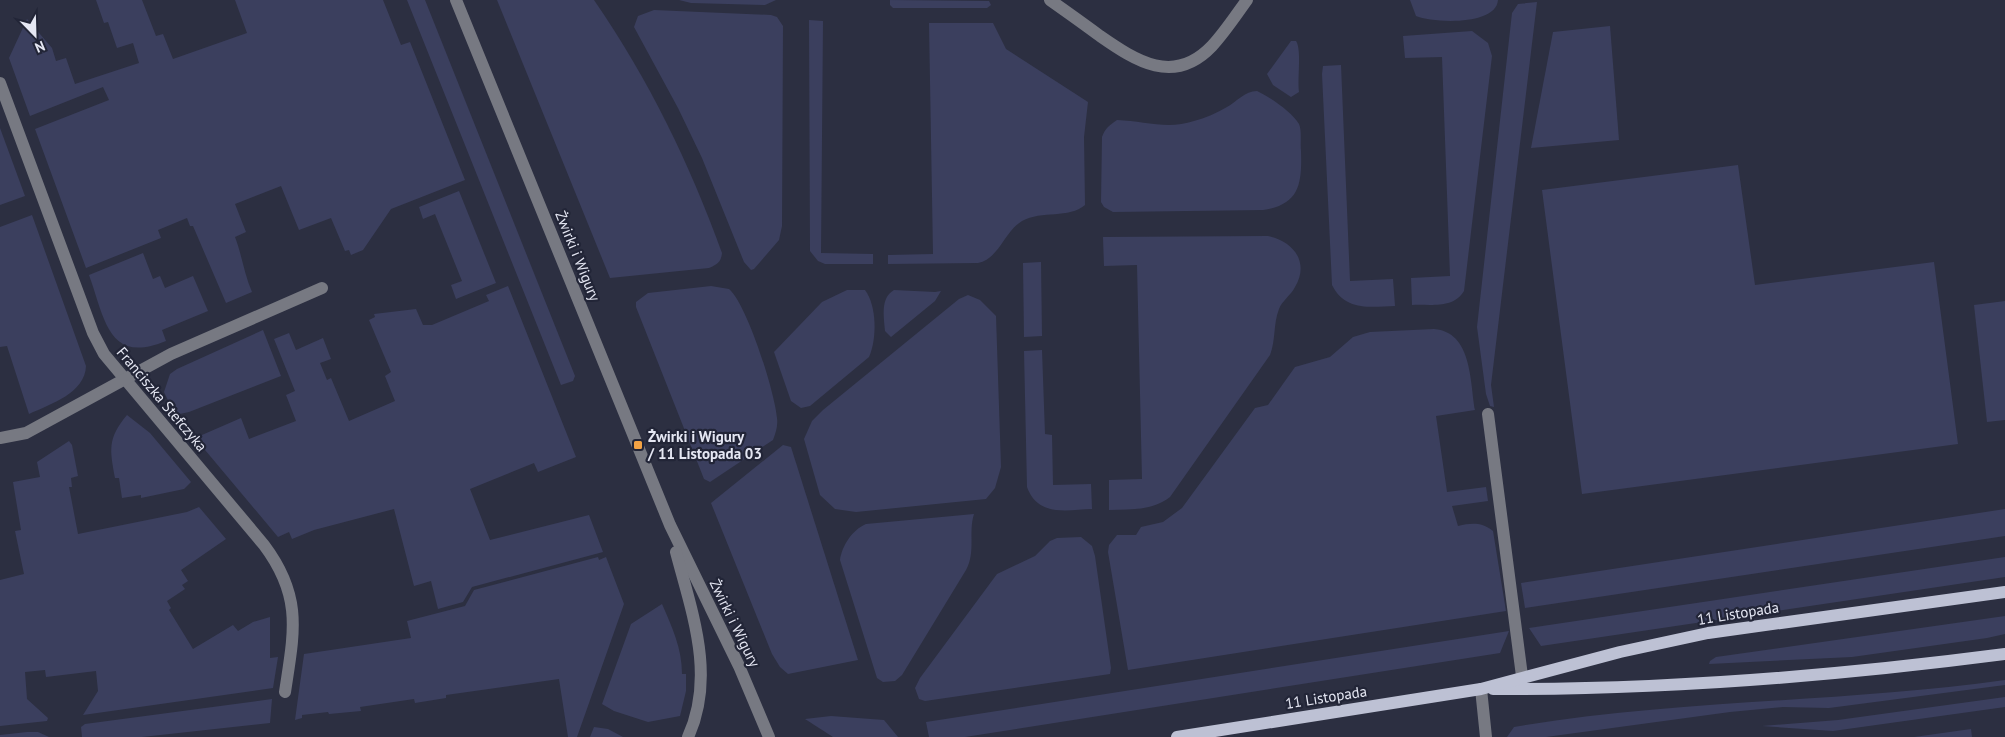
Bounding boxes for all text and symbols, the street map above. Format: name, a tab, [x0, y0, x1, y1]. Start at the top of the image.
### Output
north arrow	[10, 10, 60, 60]
text: N	[32, 37, 48, 57]
street label: Żwirki i Wigury	[551, 208, 605, 304]
street label: Franciszka Stefczyka	[113, 343, 211, 455]
place label: Żwirki i Wigury / 11 Listopada 03	[647, 427, 762, 463]
marker: Żwirki i Wigury / 11 Listopada 03	[632, 439, 644, 451]
street label: Żwirki i Wigury	[706, 576, 764, 670]
street label: 11 Listopada	[1696, 597, 1780, 629]
street label: 11 Listopada	[1284, 681, 1368, 713]

